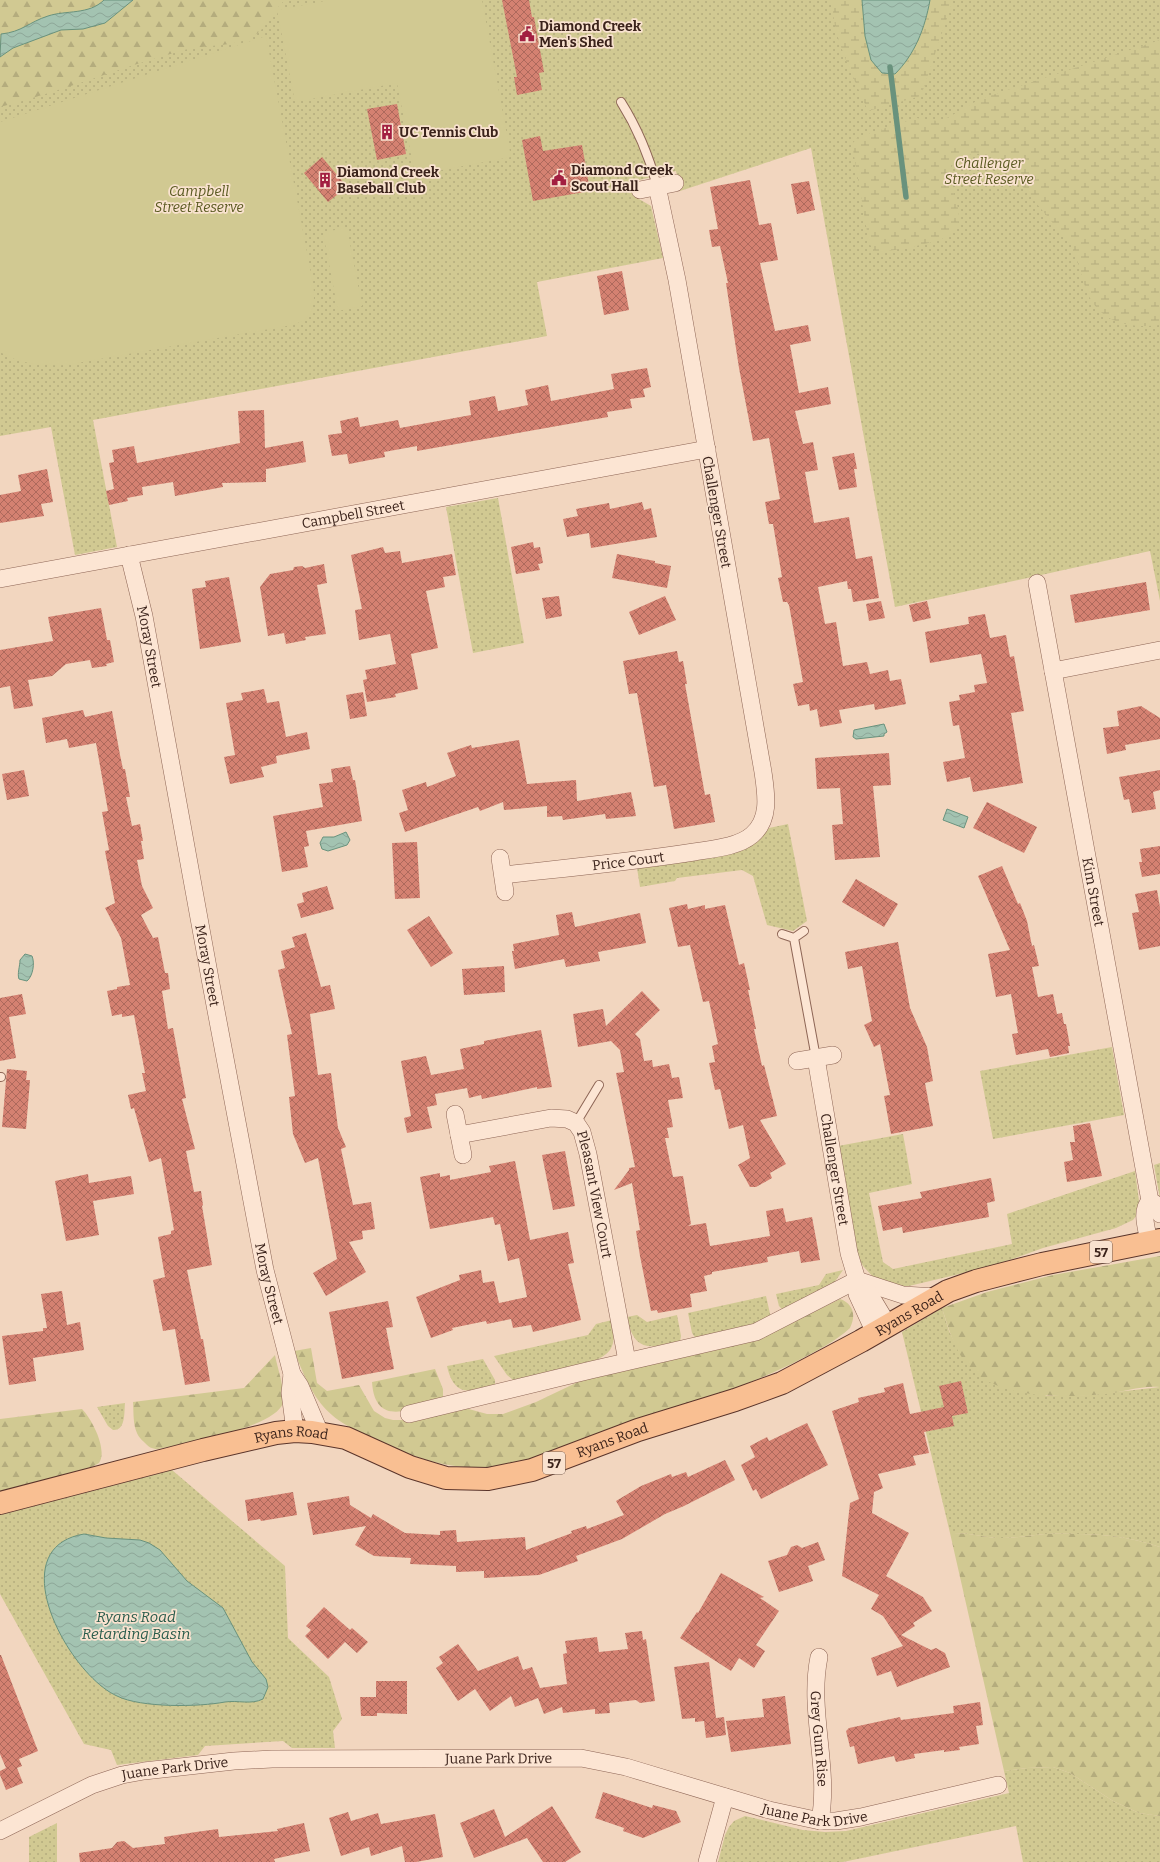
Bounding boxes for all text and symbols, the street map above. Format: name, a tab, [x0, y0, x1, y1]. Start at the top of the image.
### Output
place label: Diamond Creek Men's Shed	[539, 18, 642, 51]
public building icon: Diamond Creek Men's Shed	[518, 25, 536, 43]
building icon: UC Tennis Club	[378, 123, 396, 141]
place label: UC Tennis Club	[399, 124, 498, 141]
park label: Challenger Street Reserve	[944, 155, 1034, 188]
place label: Diamond Creek Scout Hall	[571, 162, 674, 195]
place label: Diamond Creek Baseball Club	[337, 164, 440, 197]
public building icon: Diamond Creek Scout Hall	[550, 169, 568, 187]
building icon: Diamond Creek Baseball Club	[316, 171, 334, 189]
park label: Campbell Street Reserve	[154, 183, 244, 216]
street label: Challenger Street	[698, 455, 735, 569]
street label: Campbell Street	[300, 497, 406, 532]
street label: Moray Street	[133, 604, 165, 689]
street label: Price Court	[591, 848, 665, 874]
street label: Kim Street	[1078, 856, 1108, 928]
street label: Moray Street	[191, 923, 223, 1008]
street label: Challenger Street	[817, 1112, 852, 1227]
street label: Pleasant View Court	[573, 1129, 615, 1260]
road number: 57	[1090, 1241, 1112, 1263]
street label: Moray Street	[251, 1242, 287, 1326]
street label: Ryans Road	[873, 1288, 946, 1340]
street label: Ryans Road	[574, 1419, 650, 1461]
street label: Ryans Road	[252, 1423, 330, 1447]
road number: 57	[543, 1452, 565, 1474]
water label: Ryans Road Retarding Basin	[82, 1608, 190, 1643]
street label: Grey Gum Rise	[807, 1690, 831, 1787]
street label: Juane Park Drive	[444, 1750, 552, 1767]
street label: Juane Park Drive	[120, 1754, 229, 1784]
street label: Juane Park Drive	[759, 1800, 869, 1830]

